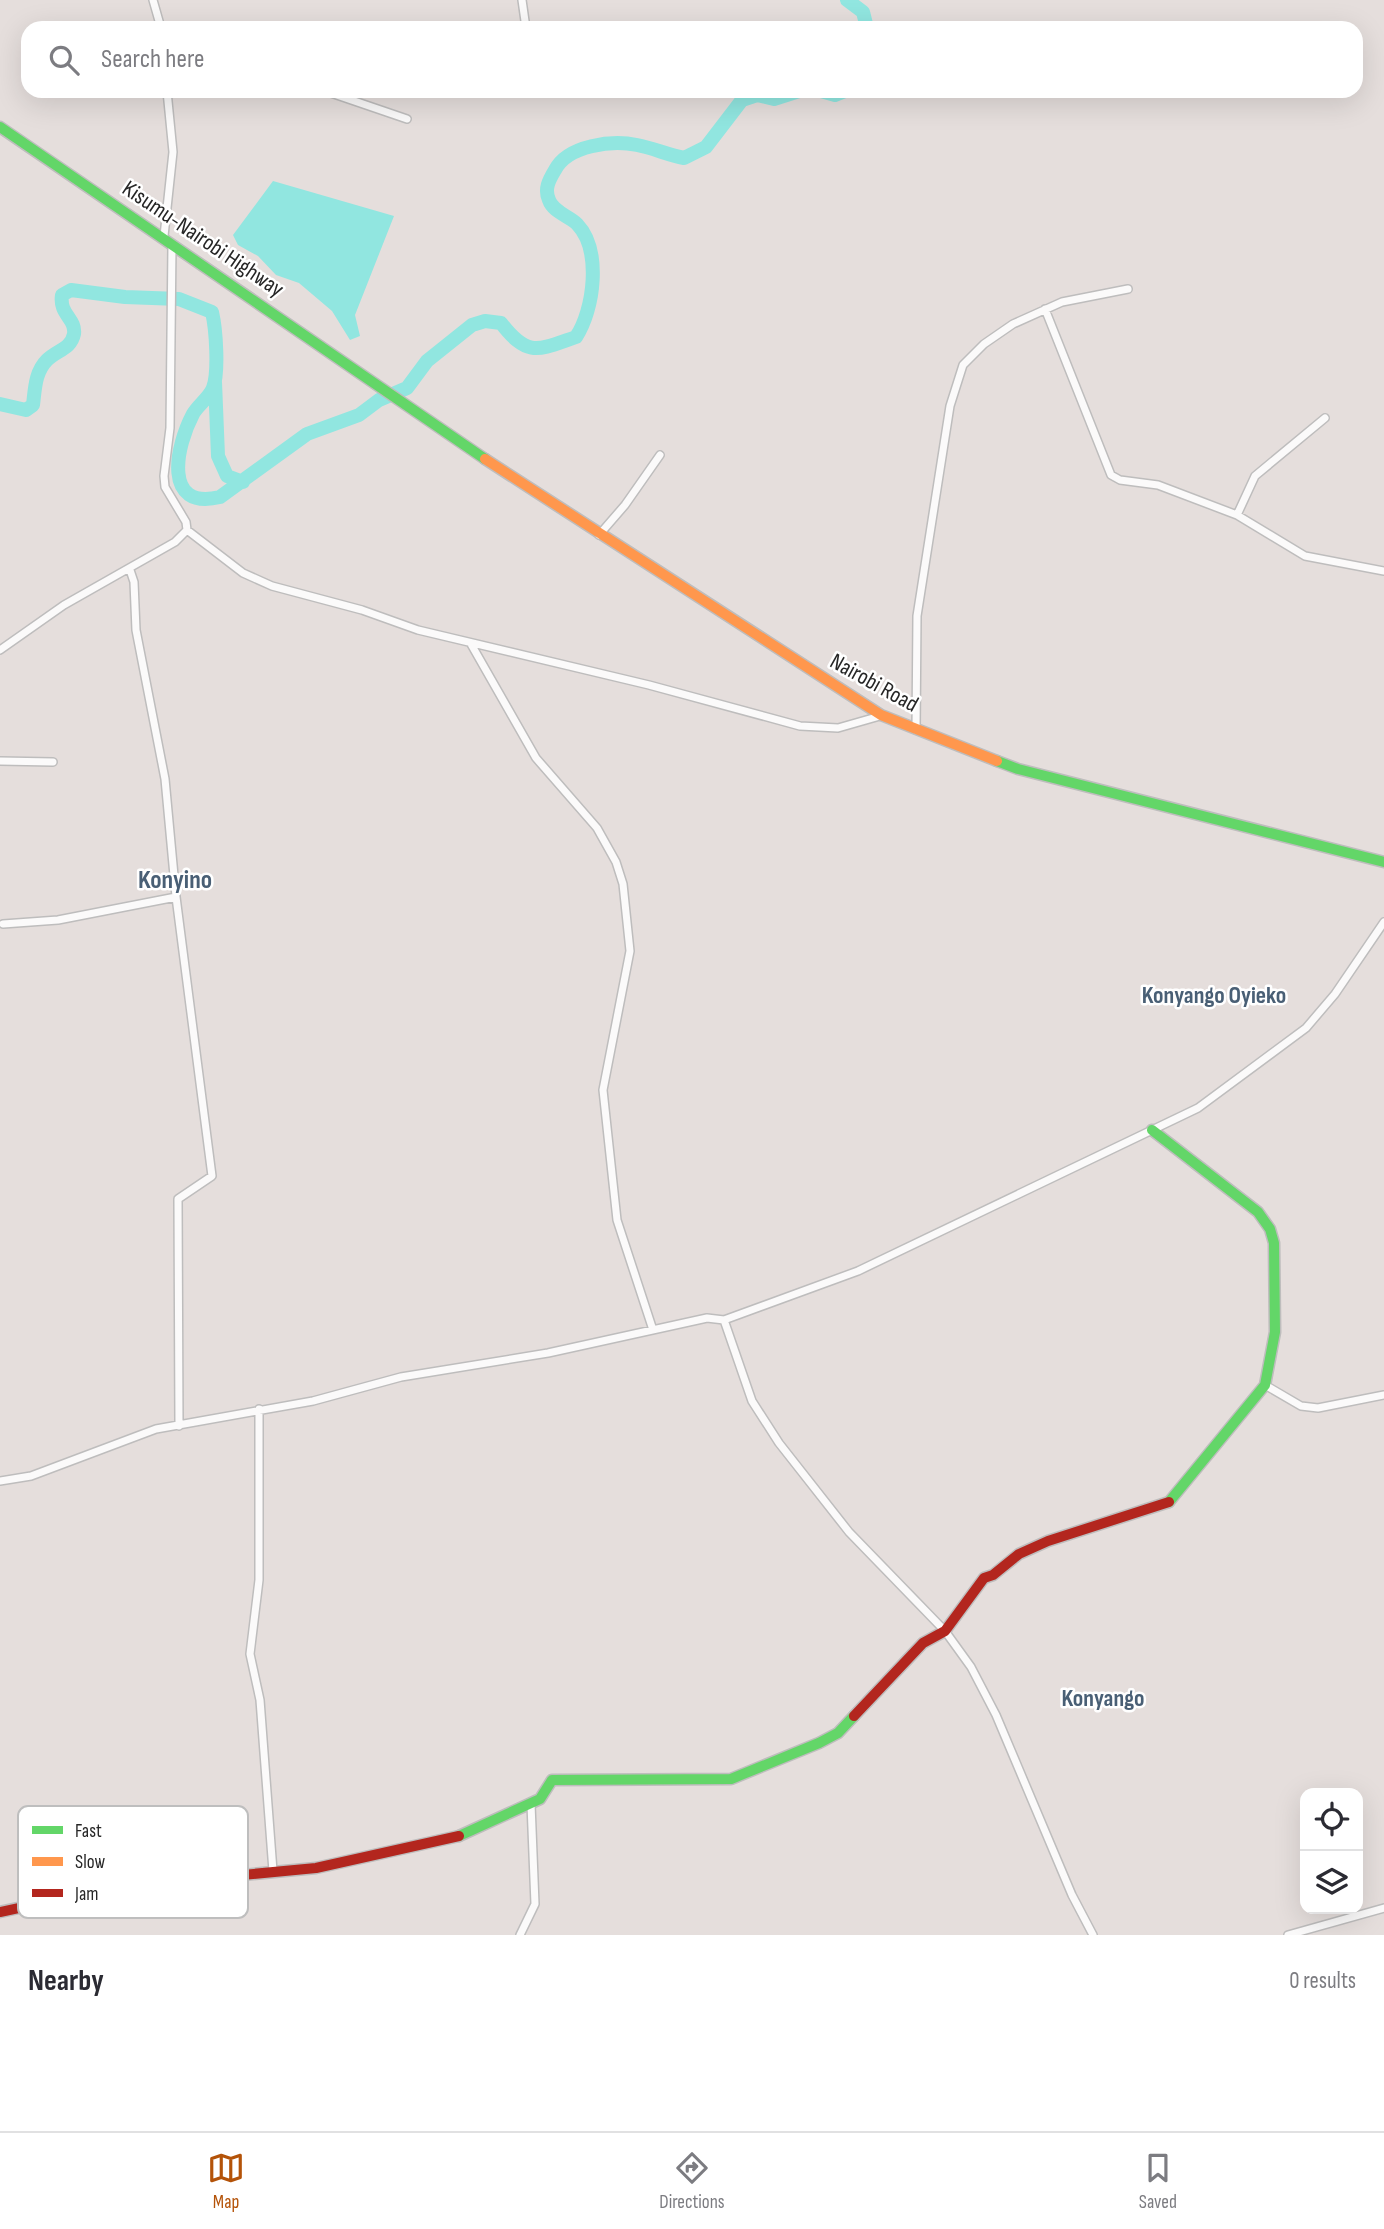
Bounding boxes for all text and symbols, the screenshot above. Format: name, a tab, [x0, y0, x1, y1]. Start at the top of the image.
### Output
search box	[21, 21, 1363, 98]
icon: search	[45, 41, 83, 79]
text: Search here	[101, 44, 204, 75]
street label: Kisumu-Nairobi Highway	[117, 175, 289, 303]
street label: Nairobi Road	[825, 647, 923, 719]
district label: Konyino	[138, 865, 212, 896]
district label: Konyango Oyieko	[1142, 981, 1286, 1010]
district label: Konyango	[1061, 1684, 1145, 1713]
map controls	[1300, 1788, 1363, 1914]
button: locate	[1300, 1788, 1363, 1851]
legend	[18, 1806, 248, 1918]
text: Fast	[75, 1820, 102, 1843]
text: Slow	[75, 1851, 105, 1874]
button: layers	[1300, 1851, 1363, 1914]
text: Jam	[74, 1883, 98, 1906]
text: Nearby	[28, 1963, 104, 1999]
text: 0 results	[1289, 1967, 1356, 1995]
tab: Map	[207, 2149, 245, 2214]
tab: Directions	[659, 2149, 725, 2214]
tab: Saved	[1139, 2149, 1177, 2214]

